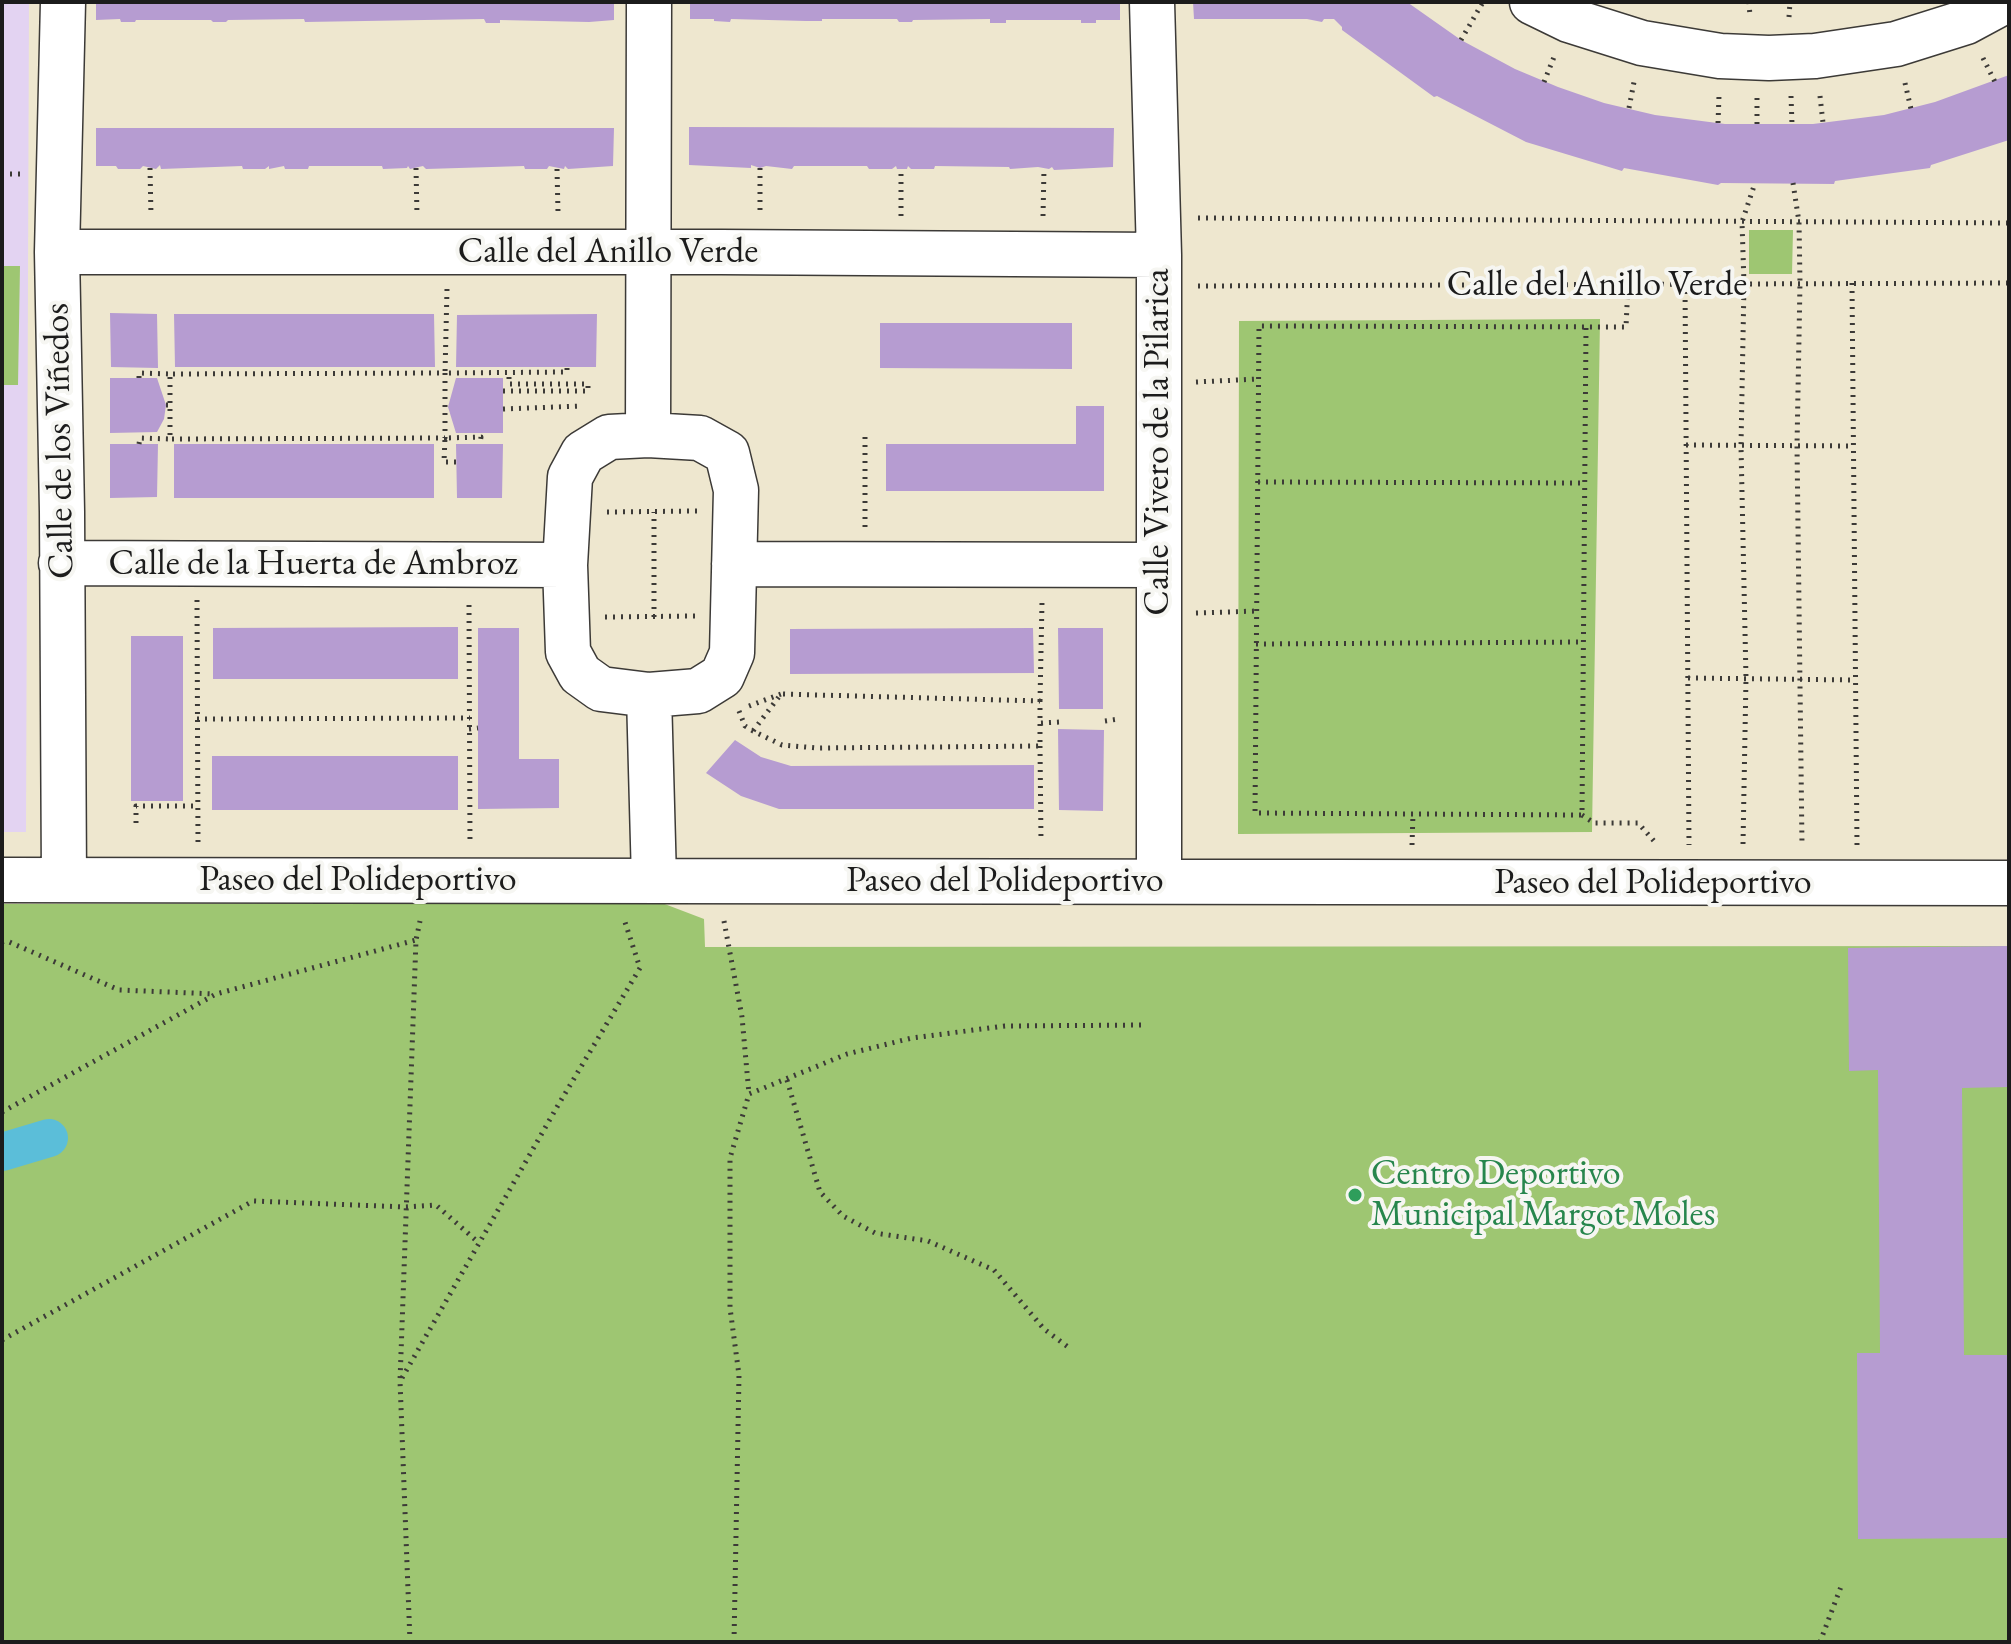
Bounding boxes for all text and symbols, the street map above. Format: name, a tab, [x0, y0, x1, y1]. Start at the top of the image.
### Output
street label: Calle del Anillo Verde	[458, 230, 758, 274]
street label: Calle del Anillo Verde	[1447, 263, 1747, 307]
street label: Calle Vivero de la Pilarica	[1136, 268, 1180, 616]
street label: Calle de los Viñedos	[36, 303, 84, 579]
street label: Calle de la Huerta de Ambroz	[109, 542, 517, 586]
street label: Paseo del Polideportivo	[199, 858, 517, 902]
street label: Paseo del Polideportivo	[846, 859, 1164, 903]
street label: Paseo del Polideportivo	[1494, 861, 1812, 905]
place label: Centro Deportivo Municipal Margot Moles	[1371, 1152, 1715, 1237]
marker: Centro Deportivo Municipal Margot Moles	[1346, 1186, 1364, 1204]

